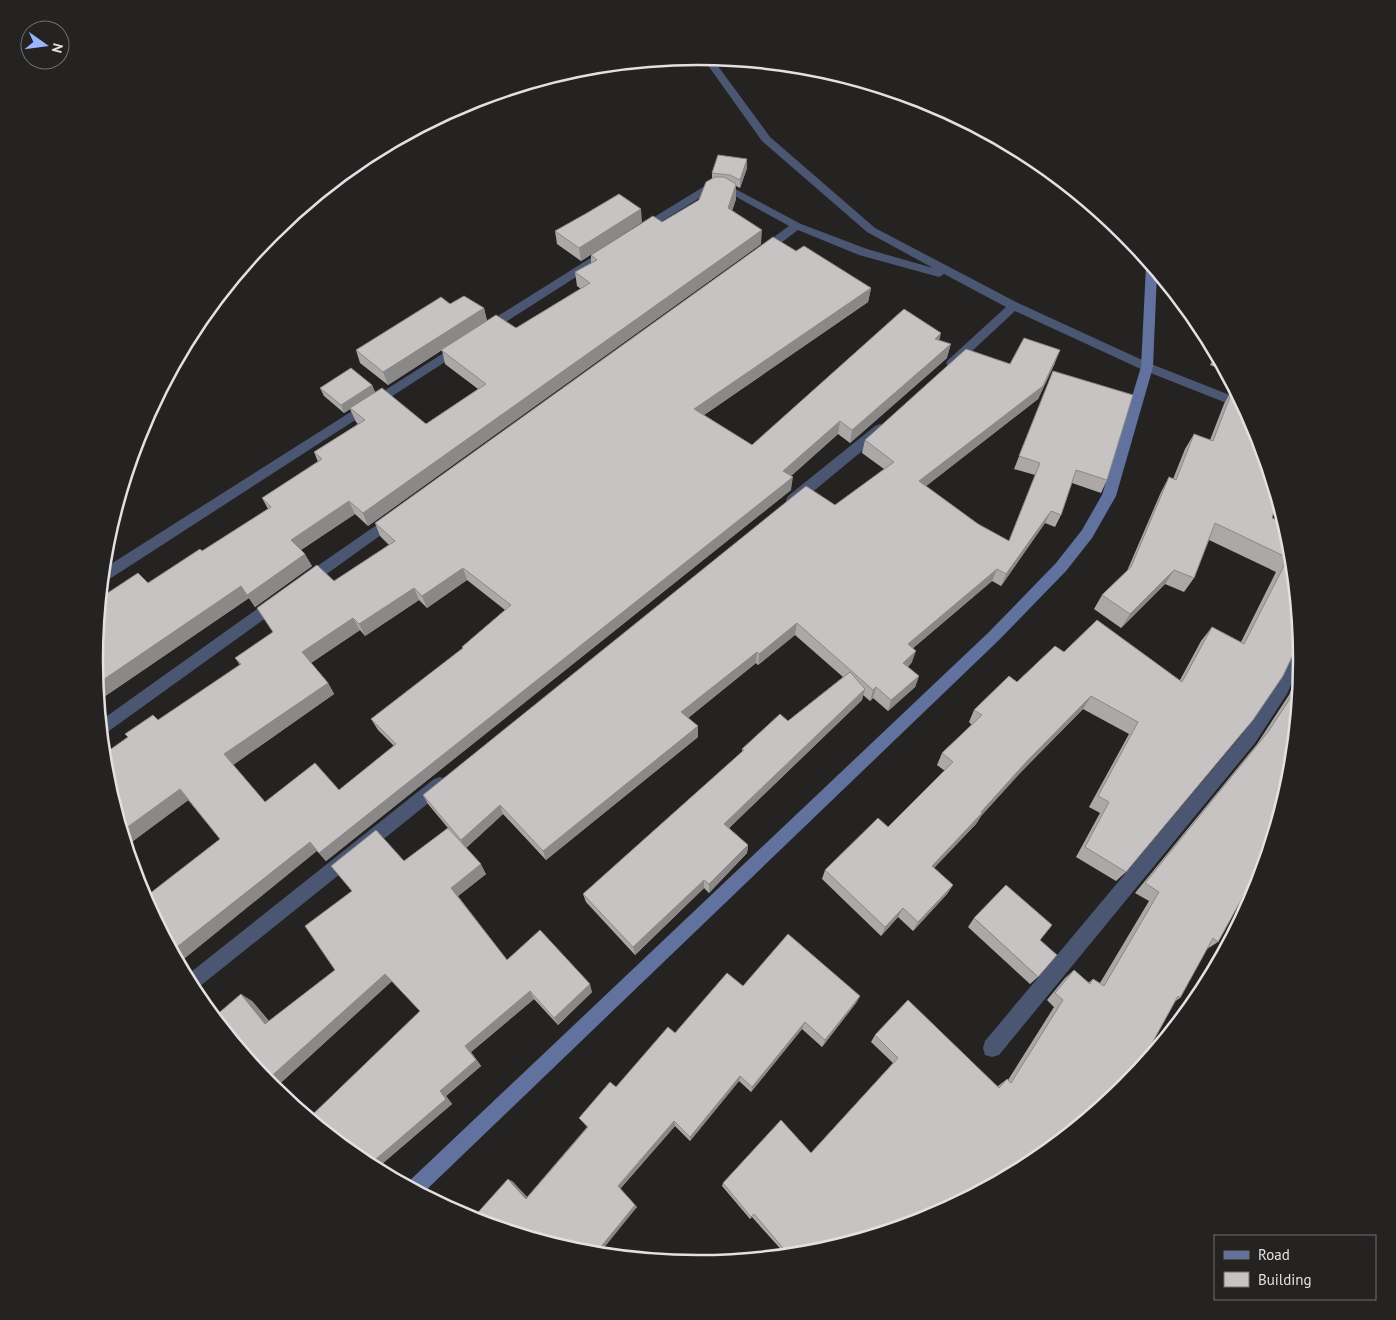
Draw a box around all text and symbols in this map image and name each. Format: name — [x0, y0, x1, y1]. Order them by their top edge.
north arrow — [20, 20, 70, 70]
text: N — [48, 42, 67, 55]
legend — [1214, 1235, 1376, 1300]
text: Road — [1258, 1245, 1290, 1264]
text: Building — [1258, 1270, 1312, 1289]

